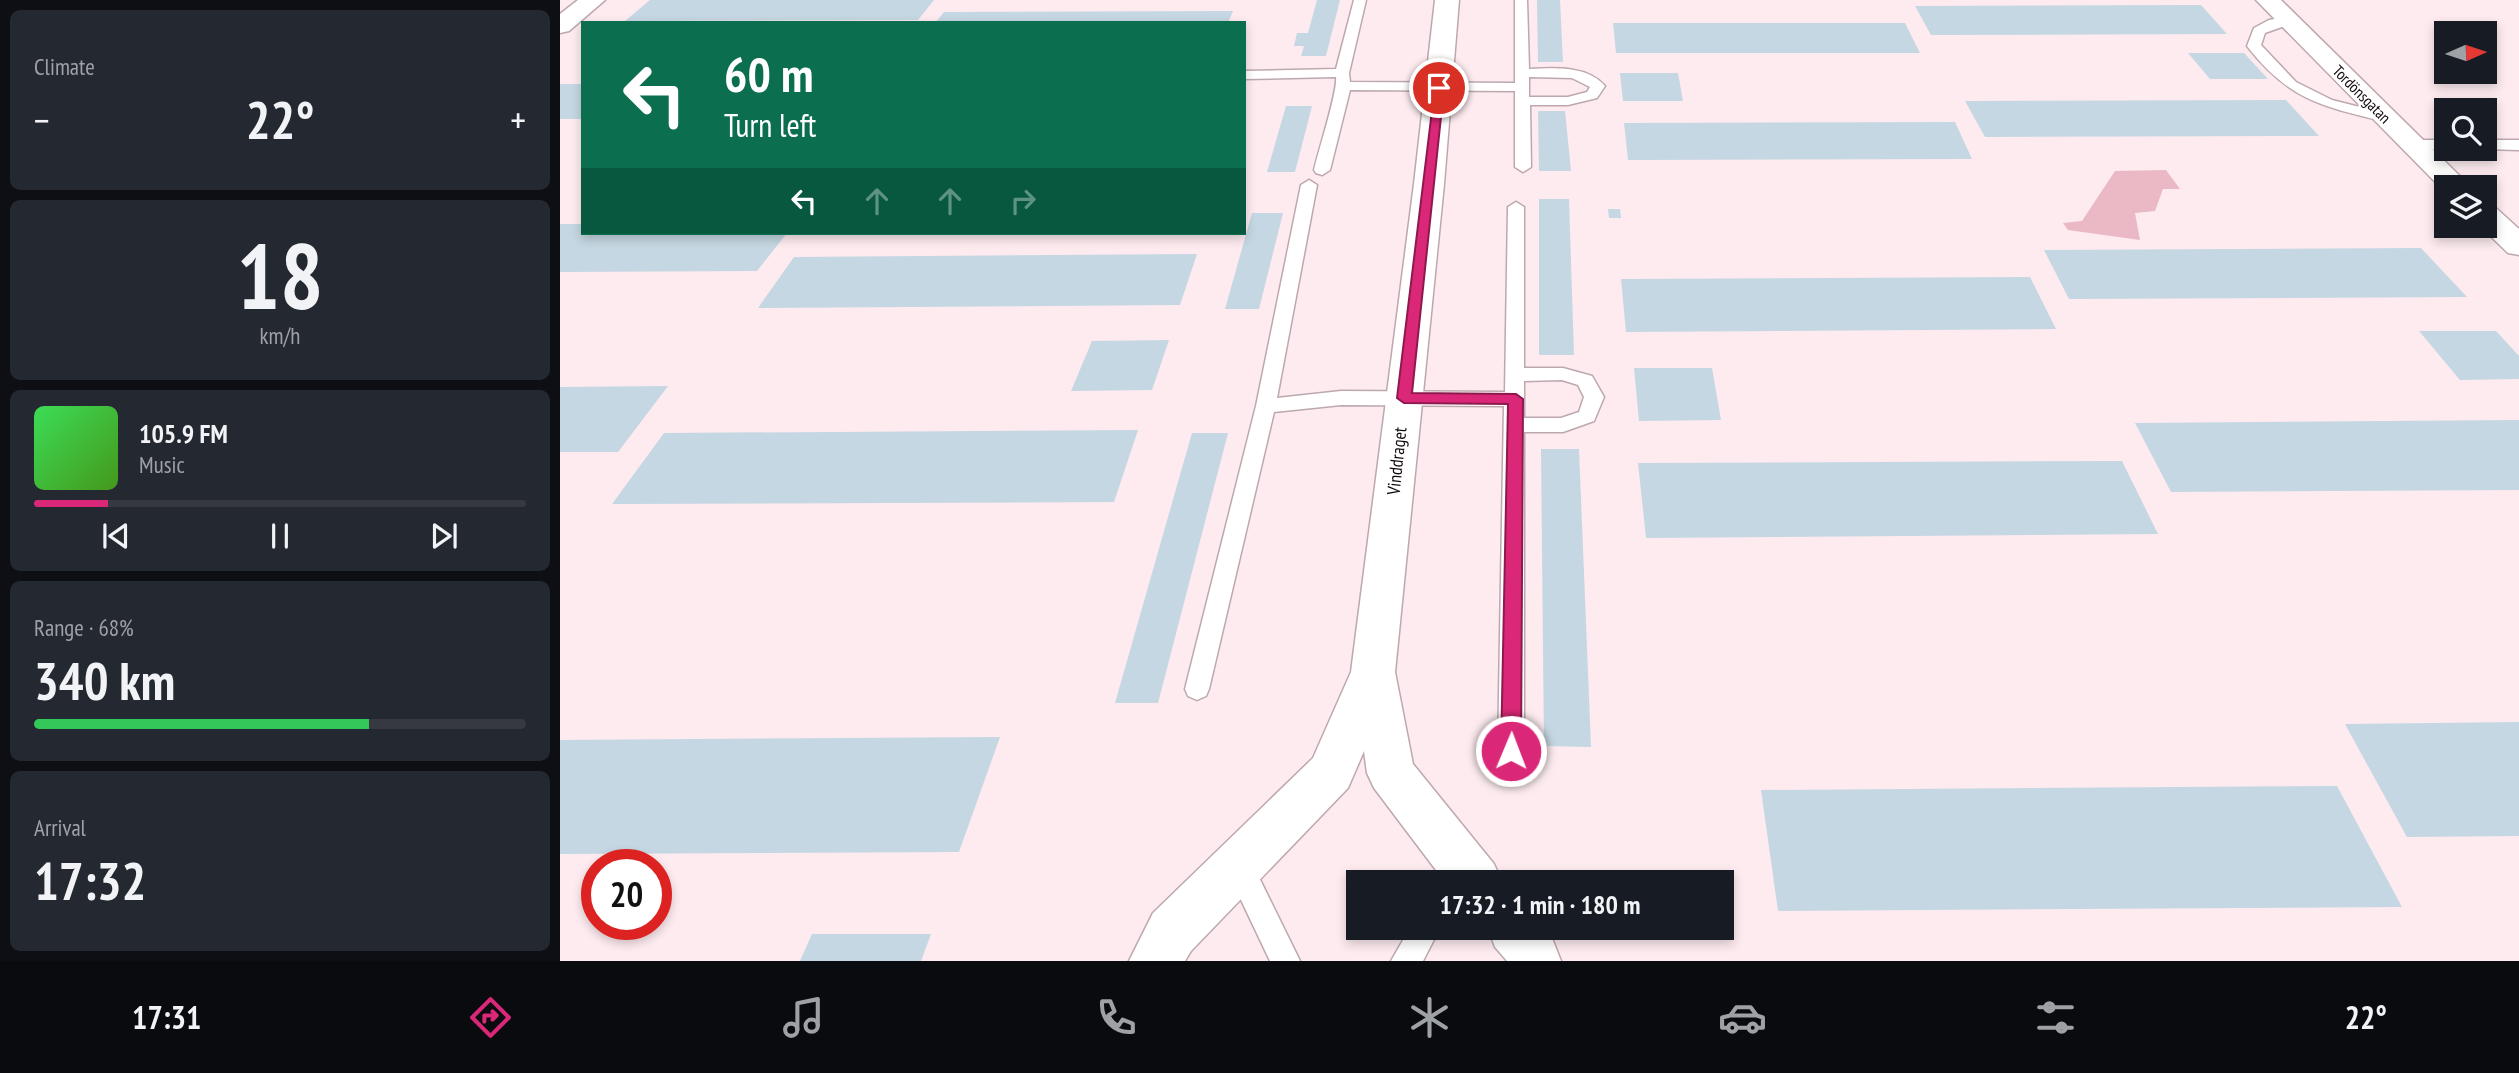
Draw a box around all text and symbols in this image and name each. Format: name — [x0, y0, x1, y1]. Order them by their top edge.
north arrow — [2434, 21, 2497, 84]
map controls — [2434, 21, 2497, 238]
text: 60 m — [724, 42, 813, 106]
icon: left — [609, 49, 700, 140]
text: Climate — [34, 52, 95, 81]
pin — [1409, 58, 1469, 118]
street label: Tordönsgatan — [2329, 61, 2395, 127]
icon: arrive — [1420, 69, 1458, 107]
text: 22° — [246, 86, 314, 153]
text: − — [34, 95, 50, 144]
text: + — [510, 95, 526, 144]
button: search — [2434, 98, 2497, 161]
text: Turn left — [724, 104, 816, 146]
button: layers — [2434, 175, 2497, 238]
icon: left — [785, 182, 823, 220]
icon: ahead — [858, 182, 896, 220]
icon: ahead — [931, 182, 969, 220]
icon: right — [1004, 182, 1042, 220]
text: 18 — [237, 216, 324, 334]
text: km/h — [260, 321, 300, 350]
text: 105.9 FM — [139, 417, 228, 450]
street label: Vinddraget — [1381, 426, 1411, 497]
text: Music — [139, 450, 185, 479]
icon: previous — [97, 517, 135, 555]
icon: pause — [261, 517, 299, 555]
icon: next — [425, 517, 463, 555]
text: Range · 68% — [34, 613, 134, 642]
text: 340 km — [34, 647, 175, 714]
position arrow — [1474, 714, 1548, 788]
text: Arrival — [34, 813, 86, 842]
text: 17:32 — [34, 847, 146, 914]
speed limit sign: 20 — [581, 849, 672, 940]
text: 17:32 · 1 min · 180 m — [1440, 888, 1640, 921]
icon: directions — [466, 993, 515, 1042]
icon: music — [779, 993, 828, 1042]
icon: phone — [1092, 993, 1141, 1042]
icon: climate — [1405, 993, 1454, 1042]
icon: car — [1718, 993, 1767, 1042]
icon: filters — [2031, 993, 2080, 1042]
text: 17:31 — [132, 996, 201, 1038]
text: 22° — [2345, 996, 2387, 1038]

